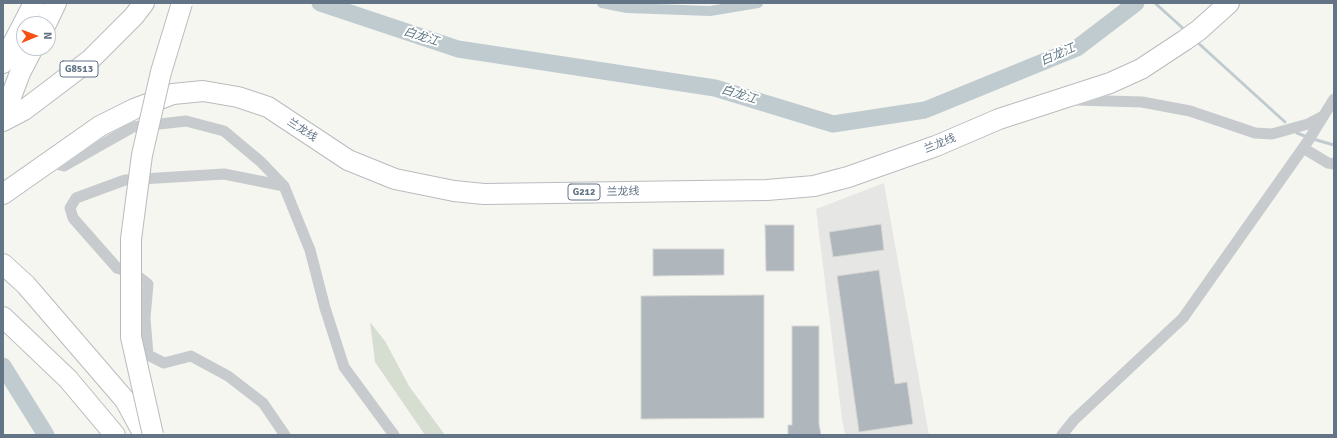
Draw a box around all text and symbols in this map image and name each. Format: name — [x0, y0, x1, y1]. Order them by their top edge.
north arrow — [16, 16, 56, 56]
water label: 白龙江 — [402, 25, 440, 49]
text: N — [41, 32, 54, 40]
water label: 白龙江 — [1039, 41, 1077, 69]
road number: G8513 — [60, 61, 98, 77]
water label: 白龙江 — [720, 83, 758, 107]
street label: 兰龙线 — [285, 115, 319, 145]
street label: 兰龙线 — [922, 132, 958, 156]
road number: G212 — [568, 184, 600, 200]
street label: 兰龙线 — [606, 185, 640, 199]

